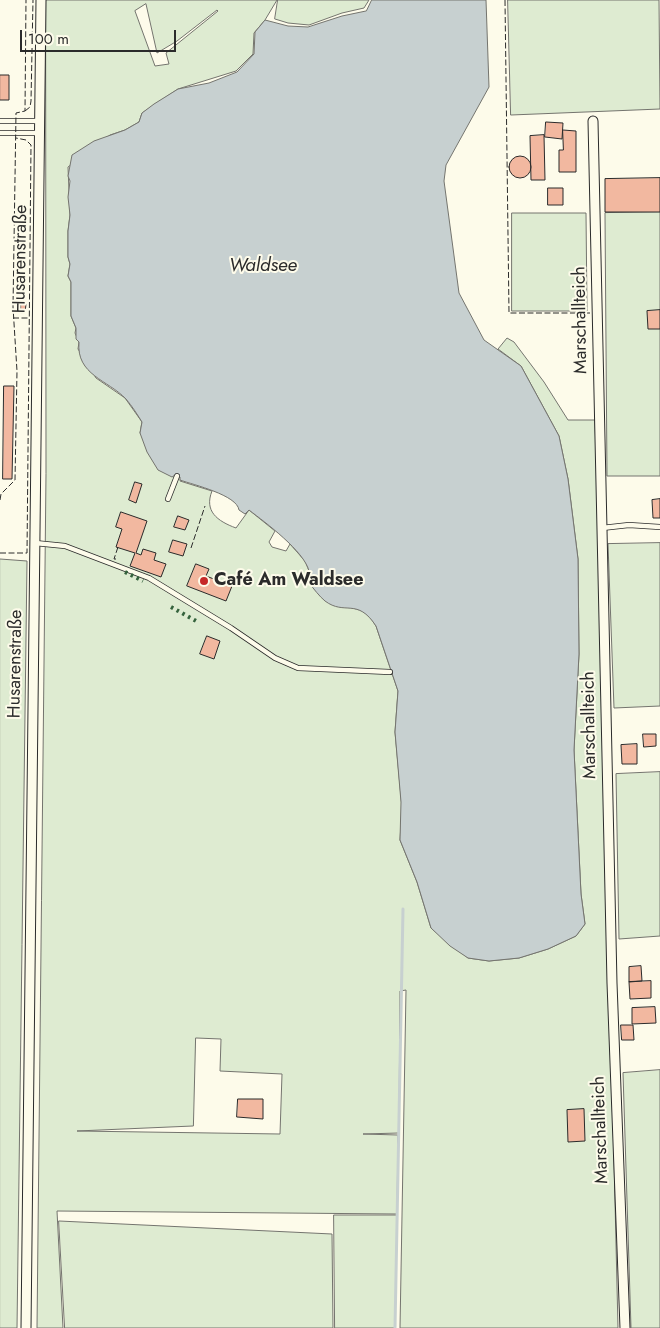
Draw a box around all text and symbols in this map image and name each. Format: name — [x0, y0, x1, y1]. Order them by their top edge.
scale bar — [22, 20, 179, 52]
text: 100 m — [28, 28, 69, 50]
street label: Husarenstraße — [9, 204, 33, 314]
water label: Waldsee — [229, 255, 297, 277]
street label: Marschallteich — [569, 266, 593, 374]
place label: Café Am Waldsee — [214, 570, 363, 592]
marker: Café Am Waldsee — [198, 575, 210, 587]
street label: Husarenstraße — [4, 609, 28, 719]
street label: Marschallteich — [578, 671, 602, 779]
street label: Marschallteich — [588, 1076, 614, 1184]

